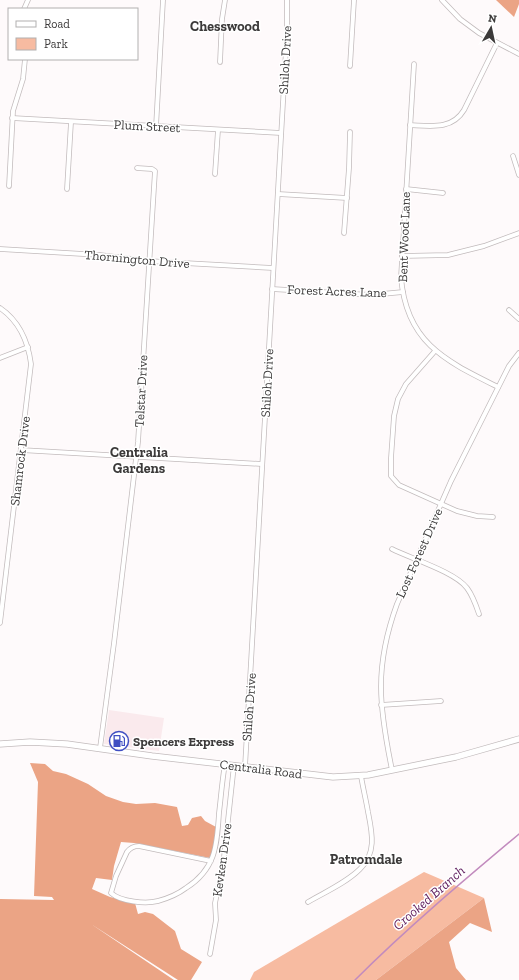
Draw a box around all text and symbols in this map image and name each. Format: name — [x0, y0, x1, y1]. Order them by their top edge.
legend — [8, 8, 138, 60]
north arrow — [471, 8, 511, 48]
text: N — [487, 12, 498, 26]
text: Road — [44, 17, 70, 31]
district label: Chesswood — [190, 18, 260, 35]
street label: Shiloh Drive — [276, 25, 294, 95]
text: Park — [44, 37, 69, 51]
street label: Plum Street — [113, 117, 181, 135]
street label: Bent Wood Lane — [395, 191, 413, 283]
street label: Thornington Drive — [84, 247, 190, 271]
street label: Forest Acres Lane — [287, 282, 387, 300]
street label: Shiloh Drive — [258, 348, 276, 418]
street label: Telstar Drive — [132, 354, 150, 428]
street label: Shamrock Drive — [7, 415, 33, 507]
district label: Centralia Gardens — [110, 444, 168, 477]
street label: Lost Forest Drive — [393, 506, 445, 600]
street label: Shiloh Drive — [239, 672, 259, 742]
fuel station icon: Spencers Express — [108, 730, 130, 752]
place label: Spencers Express — [133, 734, 234, 749]
street label: Centralia Road — [219, 757, 303, 781]
street label: Kevken Drive — [209, 822, 235, 898]
district label: Patromdale — [330, 851, 402, 868]
water label: Crooked Branch — [389, 862, 469, 934]

